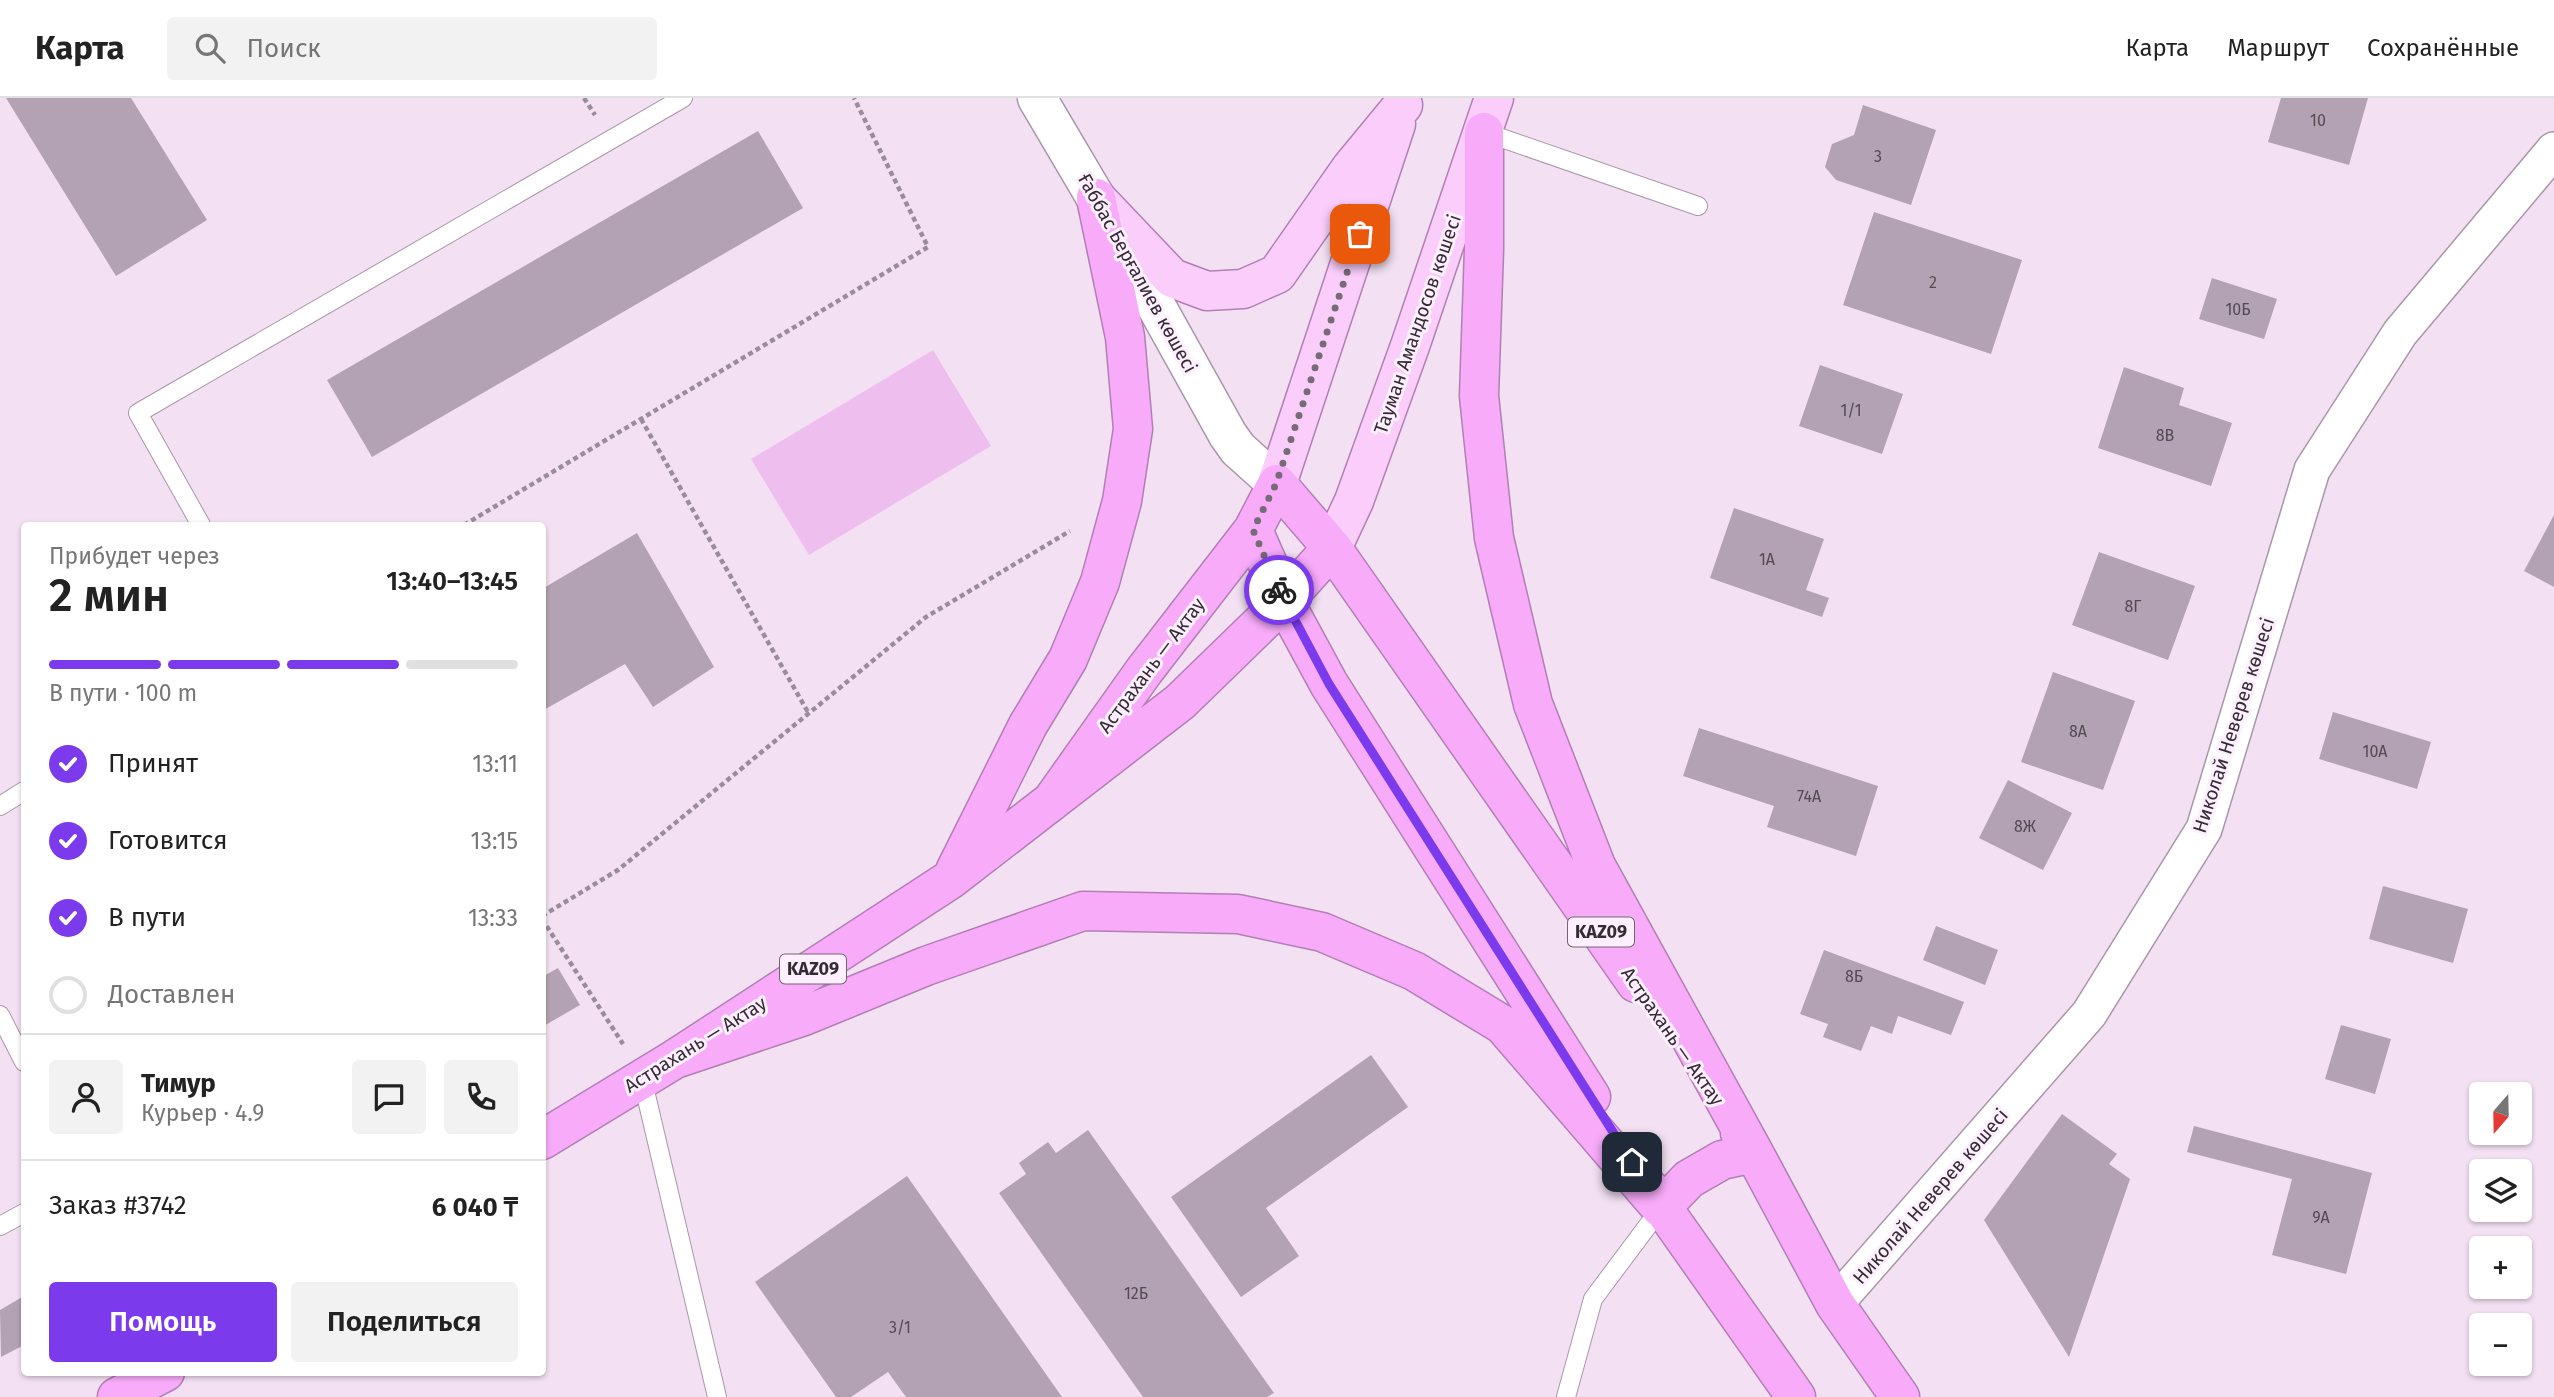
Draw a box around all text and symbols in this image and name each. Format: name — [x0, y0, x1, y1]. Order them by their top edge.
search box — [167, 17, 657, 80]
text: Карта — [35, 28, 125, 68]
icon: search — [191, 29, 229, 67]
text: Поиск — [247, 33, 321, 64]
text: Карта — [2126, 34, 2189, 62]
text: Маршрут — [2227, 34, 2329, 62]
text: Сохранённые — [2367, 34, 2519, 62]
house number: 10 — [2310, 111, 2326, 130]
house number: 3 — [1874, 147, 1882, 166]
street label: Ғаббас Берғалиев көшесі — [1073, 170, 1202, 377]
pin — [1330, 204, 1390, 264]
street label: Тауман Амандосов көшесі — [1369, 211, 1466, 437]
icon: bag — [1341, 215, 1379, 253]
house number: 2 — [1929, 273, 1937, 292]
house number: 10Б — [2225, 300, 2251, 319]
house number: 1/1 — [1840, 401, 1862, 420]
house number: 8В — [2156, 426, 2175, 445]
text: Прибудет через — [49, 542, 220, 570]
house number: 1А — [1759, 550, 1776, 569]
courier — [1244, 555, 1314, 625]
text: 13:40–13:45 — [386, 566, 518, 597]
text: 2 мин — [49, 568, 169, 623]
icon: bike — [1260, 571, 1298, 609]
street label: Астрахань — Актау — [1093, 593, 1210, 737]
house number: 8Г — [2125, 597, 2141, 616]
street label: Николай Неверев көшесі — [2188, 615, 2279, 836]
text: В пути · 100 m — [49, 679, 197, 707]
house number: 8А — [2069, 722, 2088, 741]
house number: 10А — [2362, 742, 2388, 761]
icon: check — [49, 745, 87, 783]
text: Принят — [108, 748, 198, 779]
text: 13:11 — [472, 750, 518, 778]
house number: 74А — [1797, 787, 1822, 806]
house number: 8Ж — [2014, 817, 2037, 836]
icon: check — [49, 822, 87, 860]
text: Готовится — [108, 825, 228, 856]
text: 13:15 — [470, 827, 518, 855]
icon: check — [49, 899, 87, 937]
text: В пути — [108, 902, 186, 933]
text: 13:33 — [468, 904, 518, 932]
road number: KAZ09 — [1568, 918, 1634, 946]
road number: KAZ09 — [780, 954, 846, 984]
street label: Астрахань — Актау — [1616, 963, 1729, 1110]
house number: 8Б — [1845, 967, 1863, 986]
text: Доставлен — [108, 979, 235, 1010]
street label: Астрахань — Актау — [620, 991, 771, 1097]
button: person — [49, 1060, 123, 1134]
button: chat — [352, 1060, 426, 1134]
button: phone — [444, 1060, 518, 1134]
text: Тимур — [141, 1068, 216, 1099]
north arrow — [2469, 1082, 2532, 1144]
map controls — [2469, 1082, 2532, 1376]
text: Курьер · 4.9 — [141, 1099, 264, 1127]
street label: Николай Неверев көшесі — [1848, 1104, 2013, 1289]
pin — [1602, 1132, 1662, 1192]
icon: home — [1613, 1143, 1651, 1181]
button: layers — [2469, 1159, 2532, 1222]
text: Заказ #3742 — [49, 1190, 187, 1221]
text: 6 040 ₸ — [432, 1192, 518, 1223]
house number: 9А — [2312, 1208, 2331, 1227]
button: + — [2469, 1236, 2532, 1299]
button: Помощь — [49, 1282, 277, 1362]
button: Поделиться — [291, 1282, 518, 1362]
house number: 12Б — [1124, 1284, 1148, 1303]
button: − — [2469, 1313, 2532, 1376]
house number: 3/1 — [889, 1318, 911, 1337]

